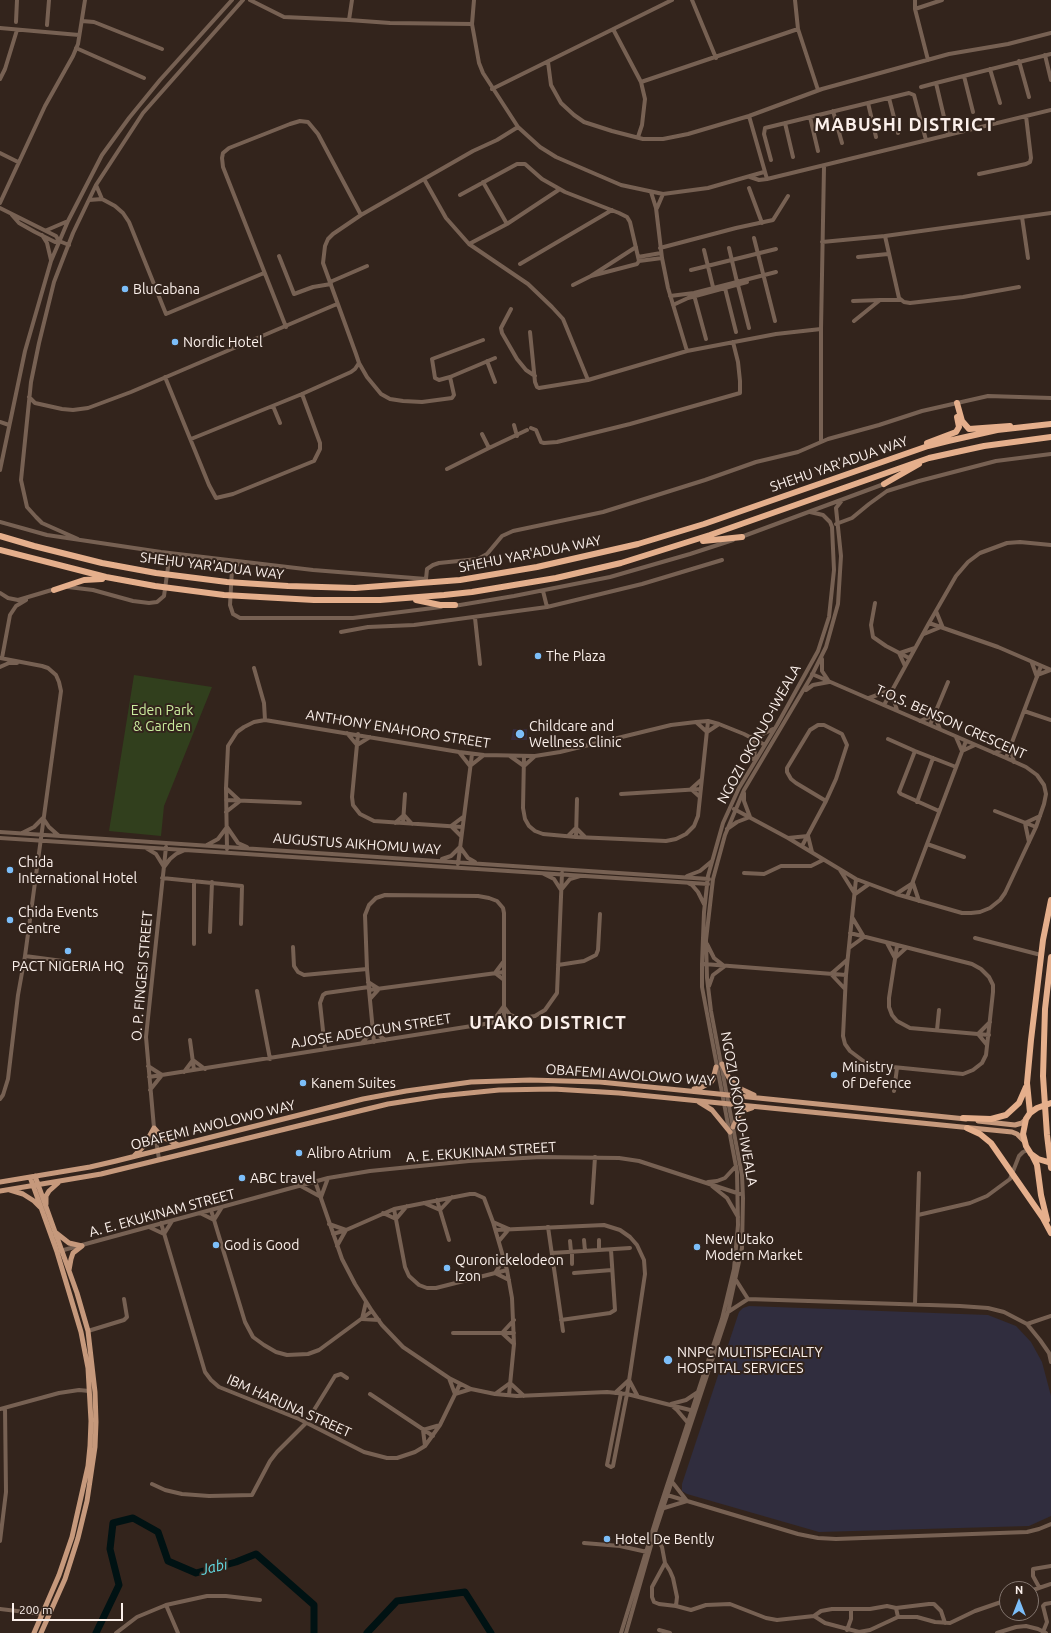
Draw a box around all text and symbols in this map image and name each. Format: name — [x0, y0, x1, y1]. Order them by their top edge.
district label: MABUSHI DISTRICT — [814, 114, 996, 136]
place label: BluCabana — [133, 281, 200, 297]
marker: BluCabana — [120, 284, 130, 294]
place label: Nordic Hotel — [183, 334, 263, 350]
marker: Nordic Hotel — [170, 337, 180, 347]
street label: SHEHU YAR'ADUA WAY — [768, 433, 910, 495]
street label: SHEHU YAR'ADUA WAY — [457, 532, 603, 576]
street label: SHEHU YAR'ADUA WAY — [139, 549, 285, 583]
place label: The Plaza — [546, 648, 606, 664]
marker: The Plaza — [533, 651, 543, 661]
street label: NGOZI OKONJO-IWEALA — [714, 661, 804, 807]
street label: T.O.S. BENSON CRESCENT — [873, 681, 1029, 763]
park label: Eden Park & Garden — [131, 702, 193, 734]
street label: ANTHONY ENAHORO STREET — [305, 706, 491, 752]
place label: Childcare and Wellness Clinic — [529, 718, 621, 750]
marker: Childcare and Wellness Clinic — [514, 728, 526, 740]
street label: AUGUSTUS AIKHOMU WAY — [272, 830, 442, 858]
place label: Chida International Hotel — [18, 854, 137, 886]
marker: Chida International Hotel — [5, 865, 15, 875]
place label: Chida Events Centre — [18, 904, 98, 936]
street label: O. P. FINGESI STREET — [128, 910, 156, 1042]
marker: Chida Events Centre — [5, 915, 15, 925]
marker: PACT NIGERIA HQ — [63, 946, 73, 956]
place label: PACT NIGERIA HQ — [12, 958, 124, 974]
street label: AJOSE ADEOGUN STREET — [289, 1010, 453, 1052]
district label: UTAKO DISTRICT — [469, 1012, 627, 1034]
street label: NGOZI OKONJO-IWEALA — [717, 1030, 761, 1188]
place label: Ministry of Defence — [842, 1059, 912, 1092]
street label: OBAFEMI AWOLOWO WAY — [545, 1061, 715, 1089]
marker: Ministry of Defence — [829, 1070, 839, 1080]
place label: Kanem Suites — [311, 1075, 396, 1091]
marker: Kanem Suites — [298, 1078, 308, 1088]
street label: OBAFEMI AWOLOWO WAY — [129, 1096, 297, 1154]
street label: A. E. EKUKINAM STREET — [405, 1138, 557, 1166]
place label: Alibro Atrium — [307, 1145, 391, 1161]
marker: Alibro Atrium — [294, 1148, 304, 1158]
place label: ABC travel — [250, 1170, 316, 1186]
marker: ABC travel — [237, 1173, 247, 1183]
street label: A. E. EKUKINAM STREET — [87, 1185, 237, 1241]
place label: New Utako Modern Market — [705, 1231, 803, 1264]
place label: God is Good — [224, 1237, 299, 1253]
marker: God is Good — [211, 1240, 221, 1250]
marker: New Utako Modern Market — [692, 1242, 702, 1252]
place label: Quronickelodeon Izon — [455, 1252, 564, 1284]
marker: Quronickelodeon Izon — [442, 1263, 452, 1273]
place label: NNPC MULTISPECIALTY HOSPITAL SERVICES — [677, 1344, 823, 1376]
marker: NNPC MULTISPECIALTY HOSPITAL SERVICES — [662, 1354, 674, 1366]
street label: IBM HARUNA STREET — [224, 1371, 354, 1441]
place label: Hotel De Bently — [615, 1531, 714, 1547]
marker: Hotel De Bently — [602, 1534, 612, 1544]
water label: Jabi — [199, 1555, 229, 1579]
north arrow — [999, 1581, 1039, 1621]
text: N — [1015, 1584, 1023, 1596]
scale bar — [14, 1595, 125, 1621]
text: 200 m — [19, 1603, 52, 1616]

